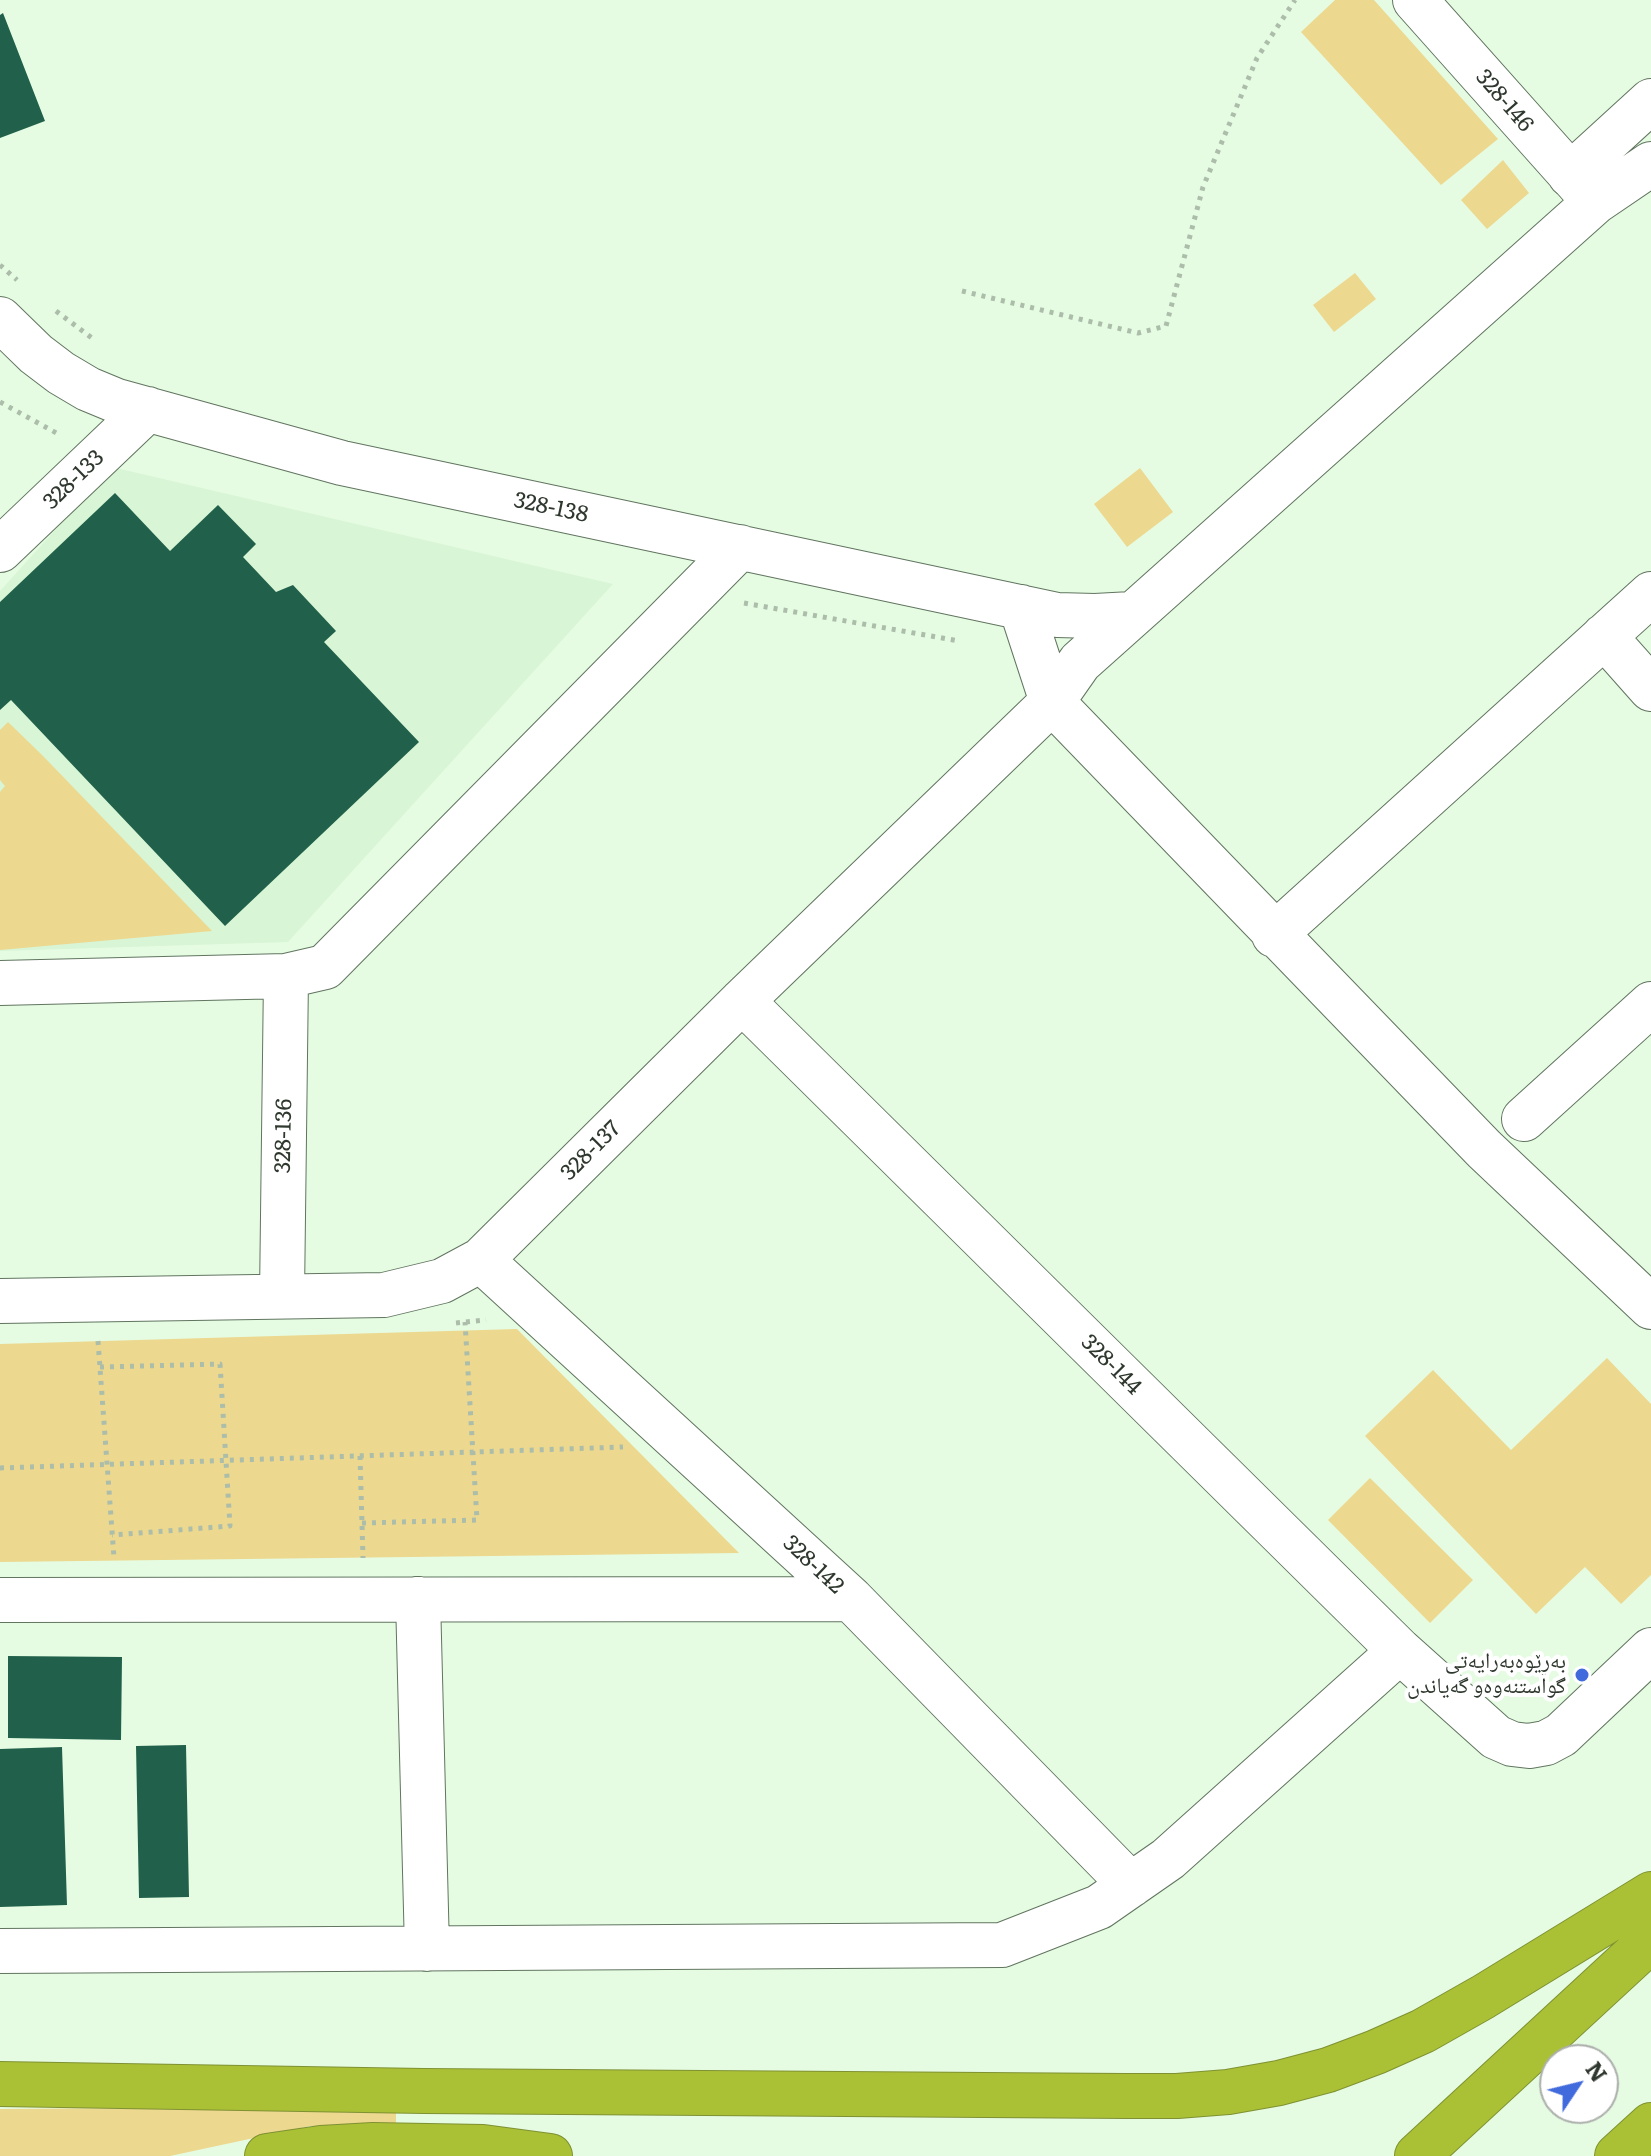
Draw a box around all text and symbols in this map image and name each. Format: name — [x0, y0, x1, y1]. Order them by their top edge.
street label: 328-146 — [1470, 64, 1538, 138]
street label: 328-133 — [38, 445, 110, 515]
street label: 328-138 — [511, 487, 591, 529]
street label: 328-136 — [270, 1098, 298, 1174]
street label: 328-137 — [556, 1116, 626, 1186]
street label: 328-144 — [1075, 1329, 1147, 1401]
street label: 328-142 — [777, 1530, 849, 1600]
place label: بەڕێوەبەرایەتی گواستنەوەو گەیاندن — [1407, 1649, 1566, 1700]
marker: بەڕێوەبەرایەتی گواستنەوەو گەیاندن — [1573, 1666, 1591, 1684]
north arrow — [1539, 2044, 1619, 2124]
text: N — [1579, 2054, 1616, 2088]

